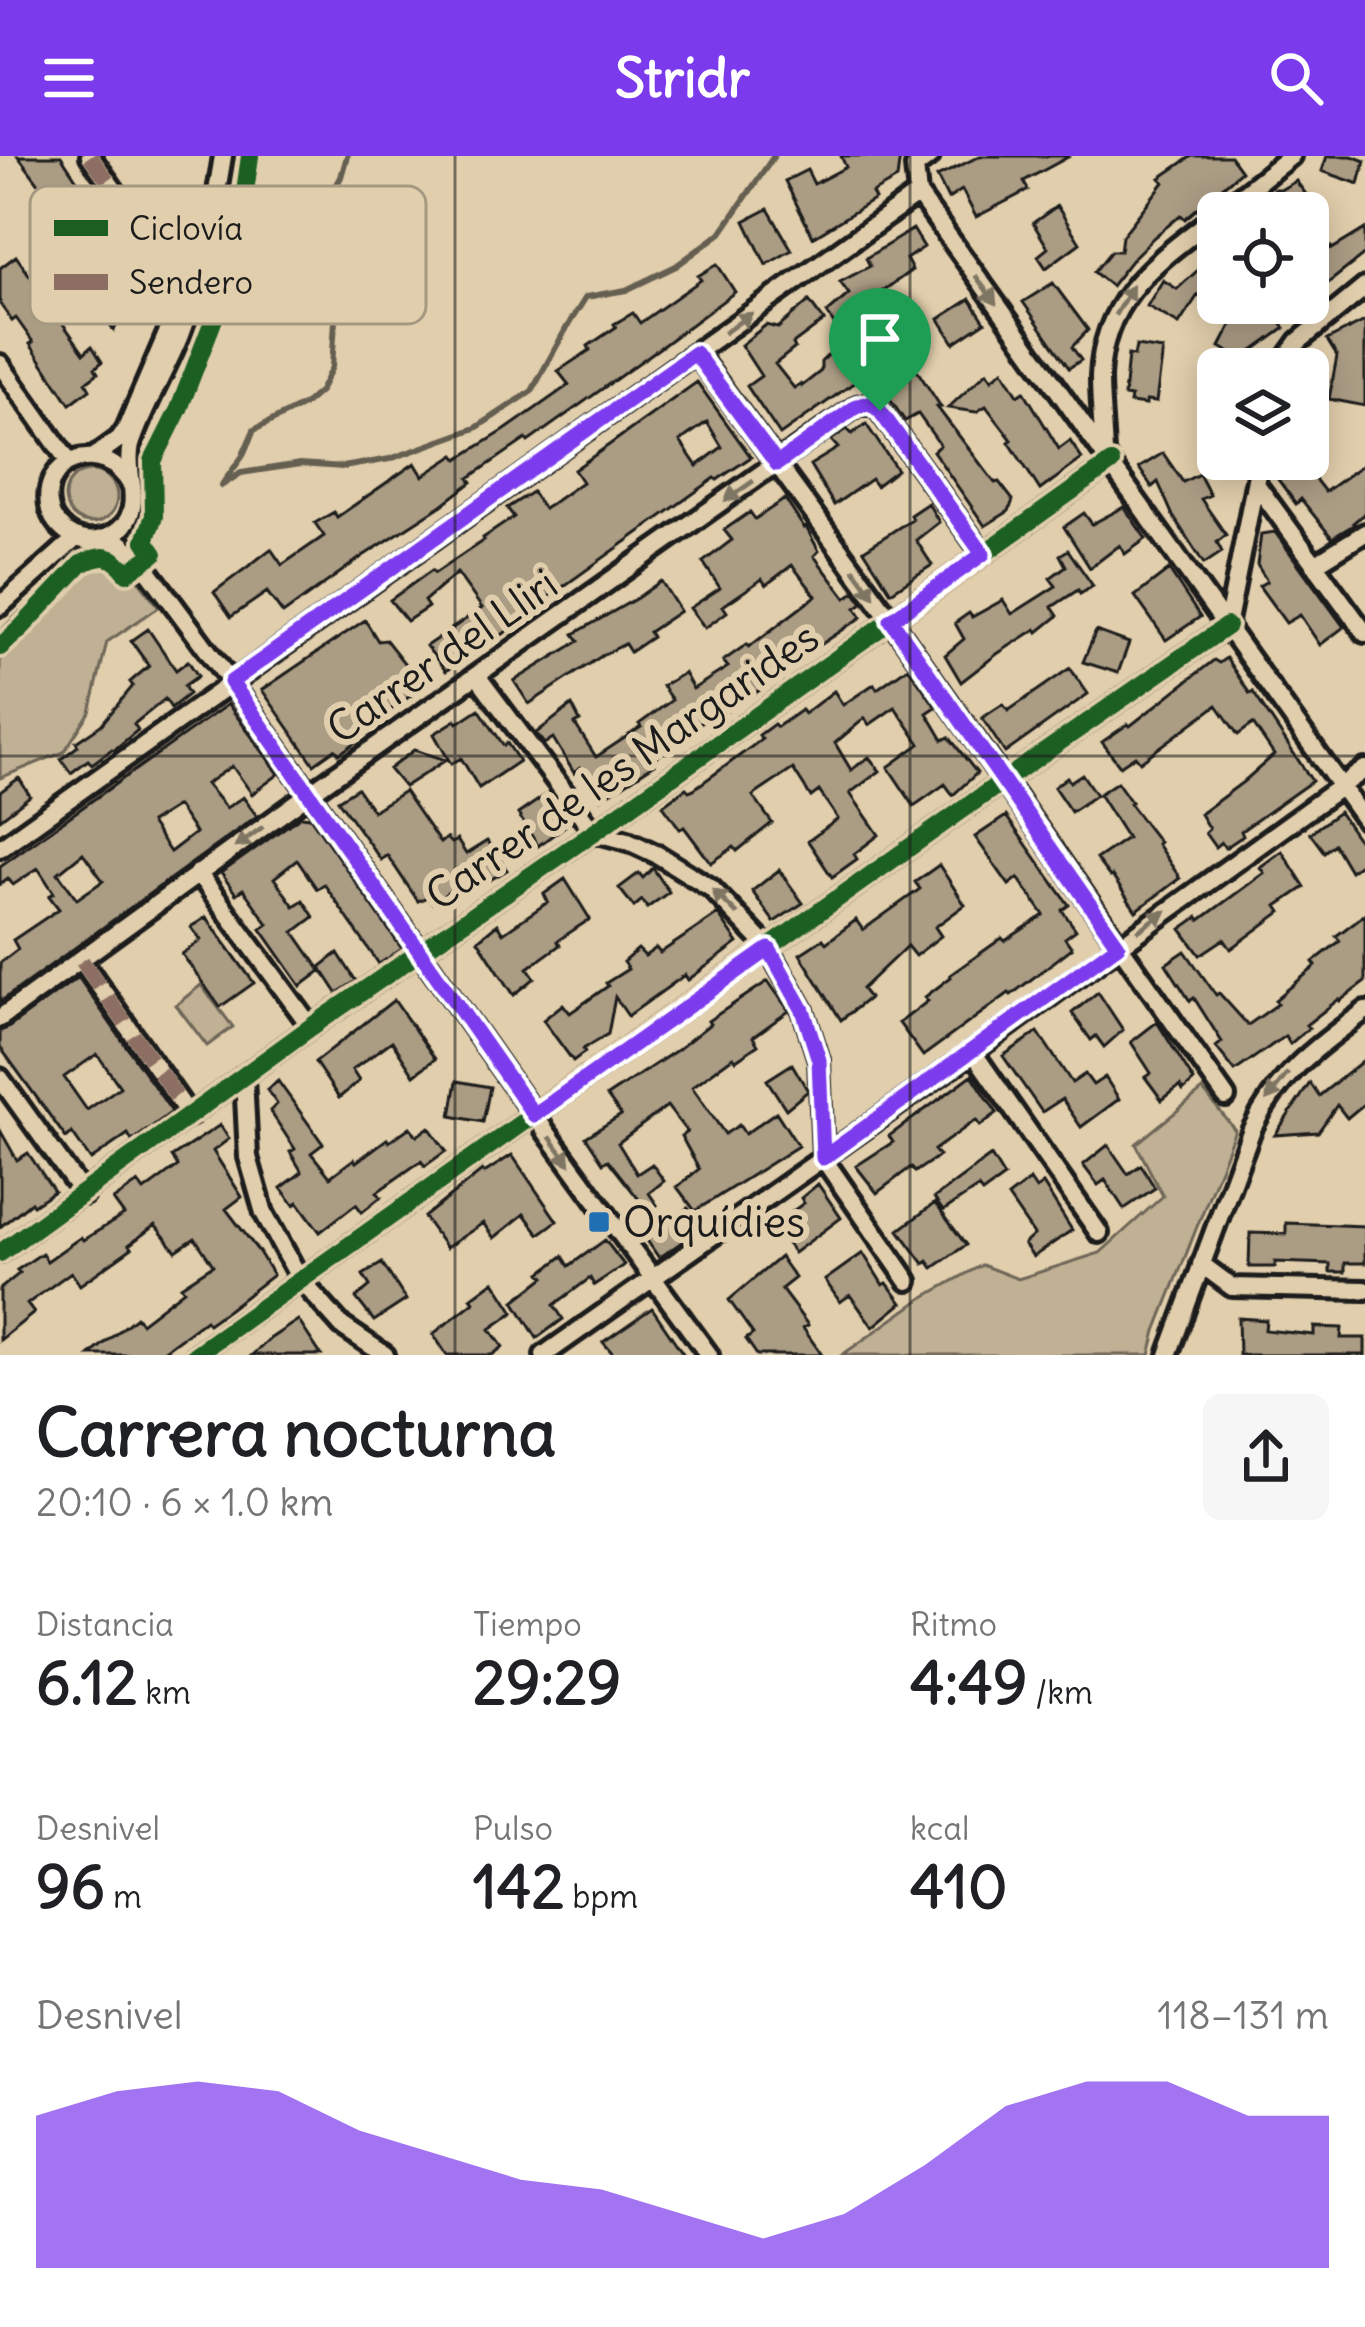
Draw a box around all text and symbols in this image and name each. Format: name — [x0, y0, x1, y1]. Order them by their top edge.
text: Stridr — [615, 44, 750, 112]
icon: menu — [36, 45, 102, 111]
icon: search — [1263, 45, 1329, 111]
legend — [30, 186, 426, 324]
map controls — [1197, 192, 1329, 480]
button: locate — [1197, 192, 1329, 324]
text: Ciclovía — [129, 207, 243, 249]
text: Sendero — [129, 261, 253, 303]
one-way arrow — [974, 273, 997, 306]
one-way arrow — [1113, 283, 1134, 317]
pin — [829, 288, 931, 411]
icon: arrive — [847, 306, 913, 372]
one-way arrow — [722, 312, 754, 335]
button: layers — [1197, 348, 1329, 480]
one-way arrow — [723, 479, 755, 502]
street label: Carrer del Lliri — [317, 558, 567, 754]
one-way arrow — [852, 567, 876, 599]
street label: Carrer de les Margarides — [416, 611, 828, 921]
one-way arrow — [233, 824, 265, 848]
one-way arrow — [711, 888, 739, 916]
one-way arrow — [1136, 910, 1168, 933]
one-way arrow — [1265, 1072, 1290, 1103]
one-way arrow — [548, 1135, 571, 1167]
place label: Orquídies — [623, 1196, 805, 1248]
marker: Orquídies — [586, 1209, 612, 1235]
text: Carrera nocturna — [36, 1391, 556, 1474]
button: share — [1203, 1394, 1329, 1520]
text: 20:10 · 6 × 1.0 km — [36, 1478, 334, 1527]
text: Distancia — [36, 1603, 174, 1645]
text: Tiempo — [473, 1603, 582, 1645]
text: Ritmo — [910, 1603, 997, 1645]
text: 6.12 — [36, 1645, 137, 1720]
text: 29:29 — [473, 1645, 621, 1720]
text: 4:49 — [910, 1645, 1027, 1720]
text: km — [137, 1671, 191, 1713]
text: /km — [1027, 1671, 1093, 1713]
text: Desnivel — [36, 1807, 160, 1849]
text: Pulso — [473, 1807, 553, 1849]
text: kcal — [910, 1807, 969, 1849]
text: 96 — [36, 1849, 105, 1924]
text: 142 — [473, 1849, 564, 1924]
text: 410 — [910, 1849, 1007, 1924]
text: m — [105, 1875, 142, 1917]
text: bpm — [564, 1875, 638, 1917]
text: Desnivel — [36, 1991, 182, 2040]
text: 118–131 m — [1157, 1991, 1329, 2040]

